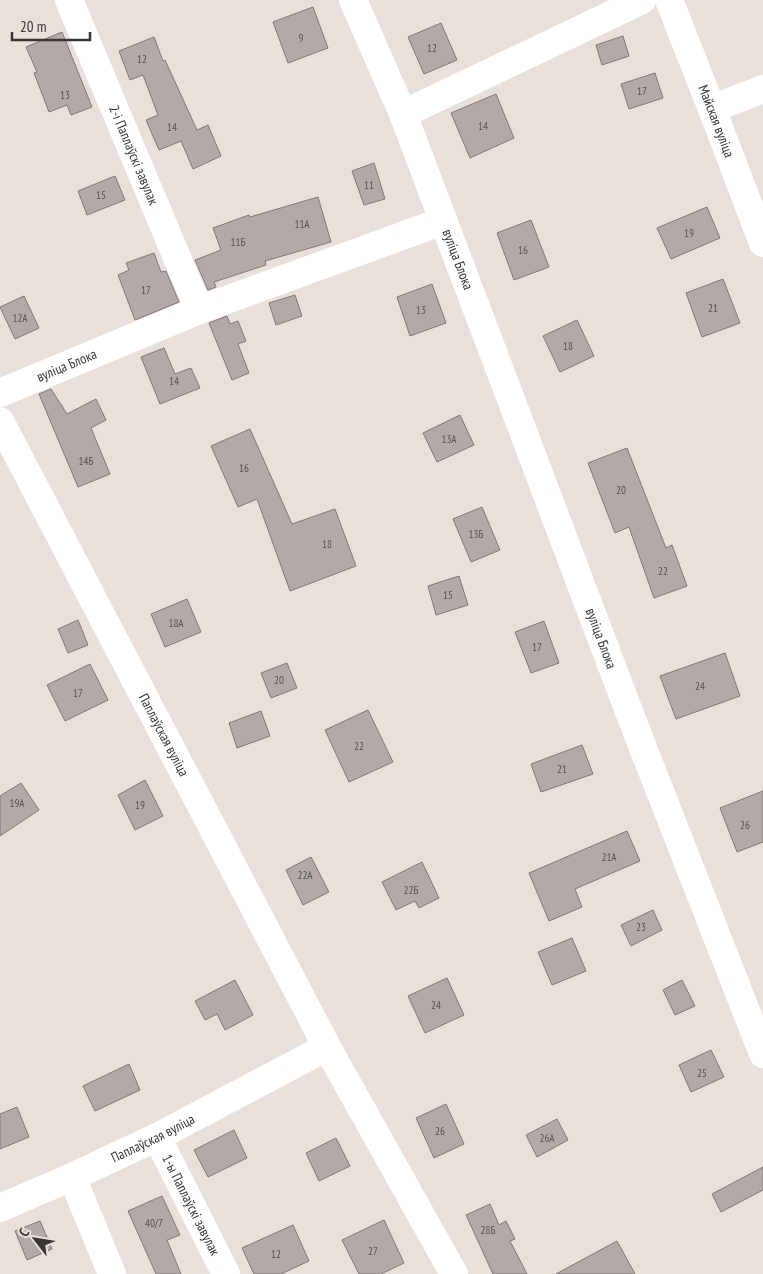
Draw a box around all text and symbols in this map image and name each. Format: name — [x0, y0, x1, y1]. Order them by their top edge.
scale bar — [12, 10, 90, 42]
text: 20 m — [20, 17, 46, 36]
house number: 9 — [299, 31, 304, 45]
house number: 12 — [427, 41, 437, 55]
house number: 12 — [137, 52, 147, 66]
street label: Майская вуліца — [694, 82, 739, 160]
house number: 17 — [637, 84, 647, 98]
house number: 13 — [60, 88, 70, 102]
street label: 2-і Паплаўскі завулак — [105, 102, 163, 208]
house number: 14 — [478, 119, 488, 133]
house number: 14 — [167, 120, 177, 134]
house number: 11 — [364, 178, 374, 192]
house number: 15 — [96, 188, 106, 202]
house number: 11А — [294, 217, 310, 231]
house number: 19 — [684, 226, 694, 240]
street label: вуліца Блока — [438, 227, 478, 292]
house number: 11Б — [231, 235, 246, 249]
house number: 16 — [518, 243, 528, 257]
house number: 17 — [141, 283, 151, 297]
house number: 21 — [708, 301, 718, 315]
house number: 13 — [416, 303, 426, 317]
house number: 12А — [12, 311, 28, 325]
house number: 18 — [563, 339, 573, 353]
street label: вуліца Блока — [34, 345, 99, 386]
house number: 14 — [169, 374, 179, 388]
house number: 13А — [441, 432, 457, 446]
house number: 14Б — [79, 454, 94, 468]
house number: 16 — [239, 461, 249, 475]
house number: 20 — [616, 483, 626, 497]
house number: 13Б — [469, 527, 484, 541]
house number: 18 — [322, 537, 332, 551]
house number: 22 — [658, 564, 668, 578]
house number: 15 — [443, 588, 453, 602]
street label: вуліца Блока — [582, 605, 621, 671]
house number: 18А — [168, 616, 184, 630]
house number: 17 — [532, 640, 542, 654]
house number: 20 — [274, 673, 284, 687]
house number: 24 — [695, 679, 705, 693]
house number: 17 — [73, 686, 83, 700]
street label: Паплаўская вуліца — [135, 690, 193, 779]
house number: 22 — [354, 739, 364, 753]
house number: 21 — [557, 762, 567, 776]
house number: 19А — [9, 796, 25, 810]
house number: 19 — [135, 798, 145, 812]
house number: 26 — [740, 818, 750, 832]
house number: 21А — [601, 850, 617, 864]
house number: 22А — [297, 868, 313, 882]
house number: 22Б — [404, 883, 419, 897]
house number: 23 — [636, 920, 646, 934]
house number: 24 — [431, 998, 441, 1012]
house number: 25 — [697, 1066, 707, 1080]
street label: Паплаўская вуліца — [108, 1110, 198, 1166]
house number: 26 — [435, 1124, 445, 1138]
house number: 26А — [539, 1131, 555, 1145]
street label: 1-ы Паплаўскі завулак — [158, 1151, 224, 1259]
north arrow — [10, 1214, 60, 1264]
house number: 40/7 — [145, 1216, 163, 1230]
house number: 28Б — [481, 1223, 496, 1237]
text: С — [14, 1224, 34, 1240]
house number: 27 — [368, 1244, 378, 1258]
house number: 12 — [271, 1247, 281, 1261]

